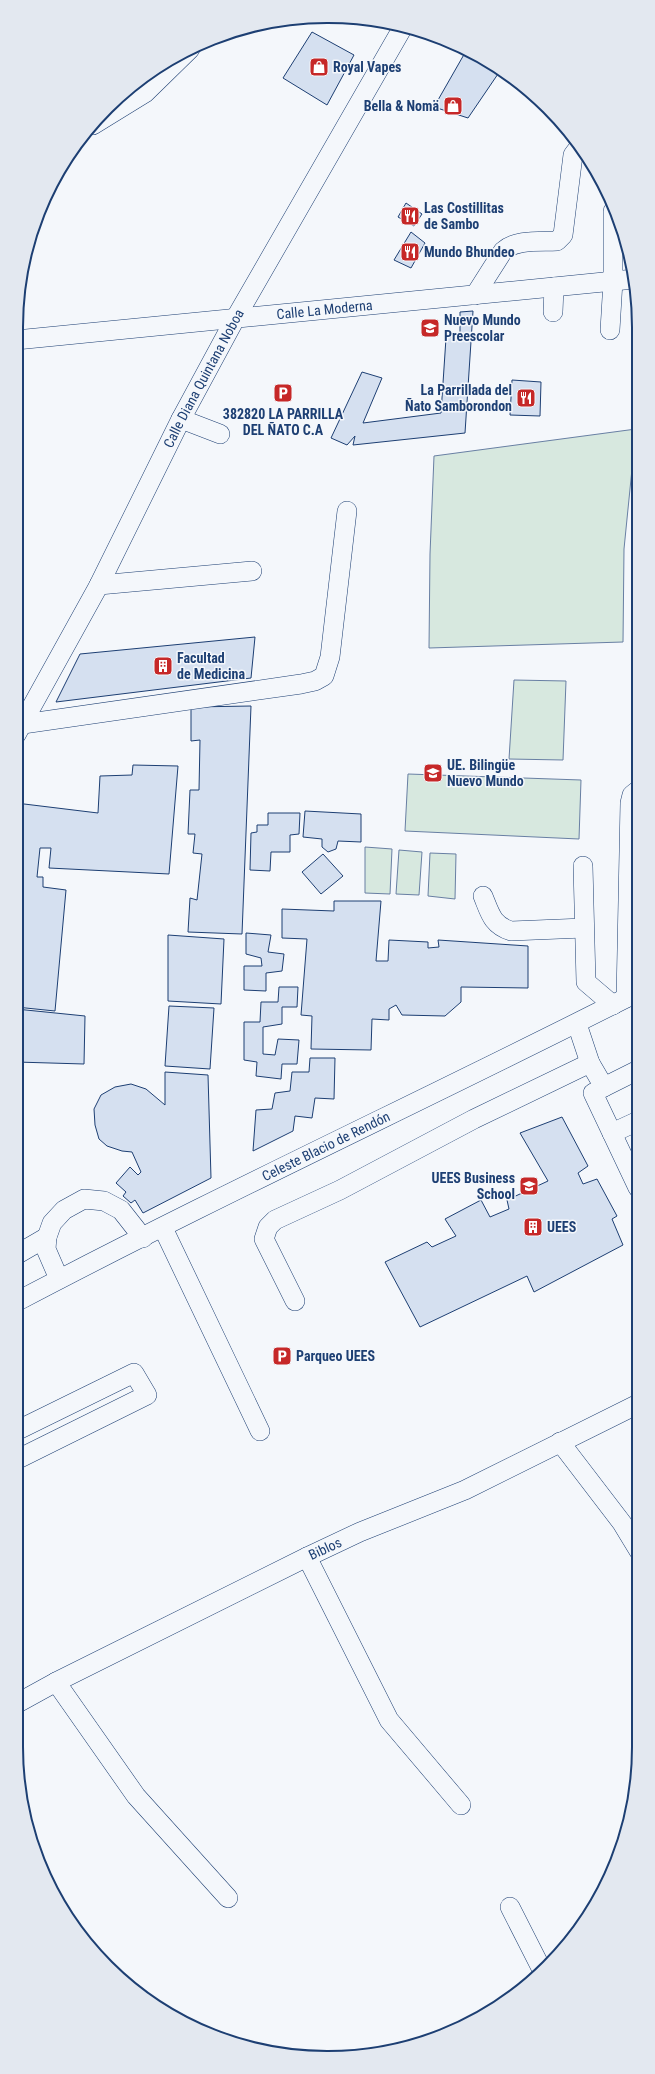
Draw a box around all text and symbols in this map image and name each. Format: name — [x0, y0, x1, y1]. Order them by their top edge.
shop icon: Royal Vapes — [308, 56, 330, 78]
place label: Royal Vapes — [333, 59, 401, 75]
shop icon: Bella & Nomä — [442, 95, 464, 117]
place label: Bella & Nomä — [364, 98, 439, 114]
place label: Las Costillitas de Sambo — [424, 200, 504, 232]
restaurant icon: Las Costillitas de Sambo — [399, 205, 421, 227]
restaurant icon: Mundo Bhundeo — [399, 241, 421, 263]
place label: Mundo Bhundeo — [424, 244, 515, 260]
street label: Calle La Moderna — [276, 297, 373, 322]
street label: Calle Diana Quintana Noboa — [160, 306, 247, 450]
place label: Nuevo Mundo Preescolar — [444, 312, 521, 344]
school or university icon: Nuevo Mundo Preescolar — [419, 317, 441, 339]
parking icon: 382820 LA PARRILLA DEL ÑATO C.A — [272, 382, 294, 404]
place label: La Parrillada del Ñato Samborondon — [405, 382, 512, 414]
restaurant icon: La Parrillada del Ñato Samborondon — [515, 387, 537, 409]
place label: 382820 LA PARRILLA DEL ÑATO C.A — [223, 406, 344, 438]
place label: Facultad de Medicina — [177, 650, 246, 682]
building icon: Facultad de Medicina — [152, 655, 174, 677]
place label: UE. Bilingüe Nuevo Mundo — [447, 757, 524, 789]
school or university icon: UE. Bilingüe Nuevo Mundo — [422, 762, 444, 784]
street label: Celeste Blacio de Rendón — [259, 1108, 393, 1184]
place label: UEES Business School — [432, 1170, 515, 1202]
school or university icon: UEES Business School — [518, 1175, 540, 1197]
building icon: UEES — [522, 1216, 544, 1238]
place label: UEES — [547, 1219, 577, 1235]
parking icon: Parqueo UEES — [271, 1345, 293, 1367]
place label: Parqueo UEES — [296, 1348, 375, 1364]
street label: Biblos — [306, 1534, 344, 1563]

